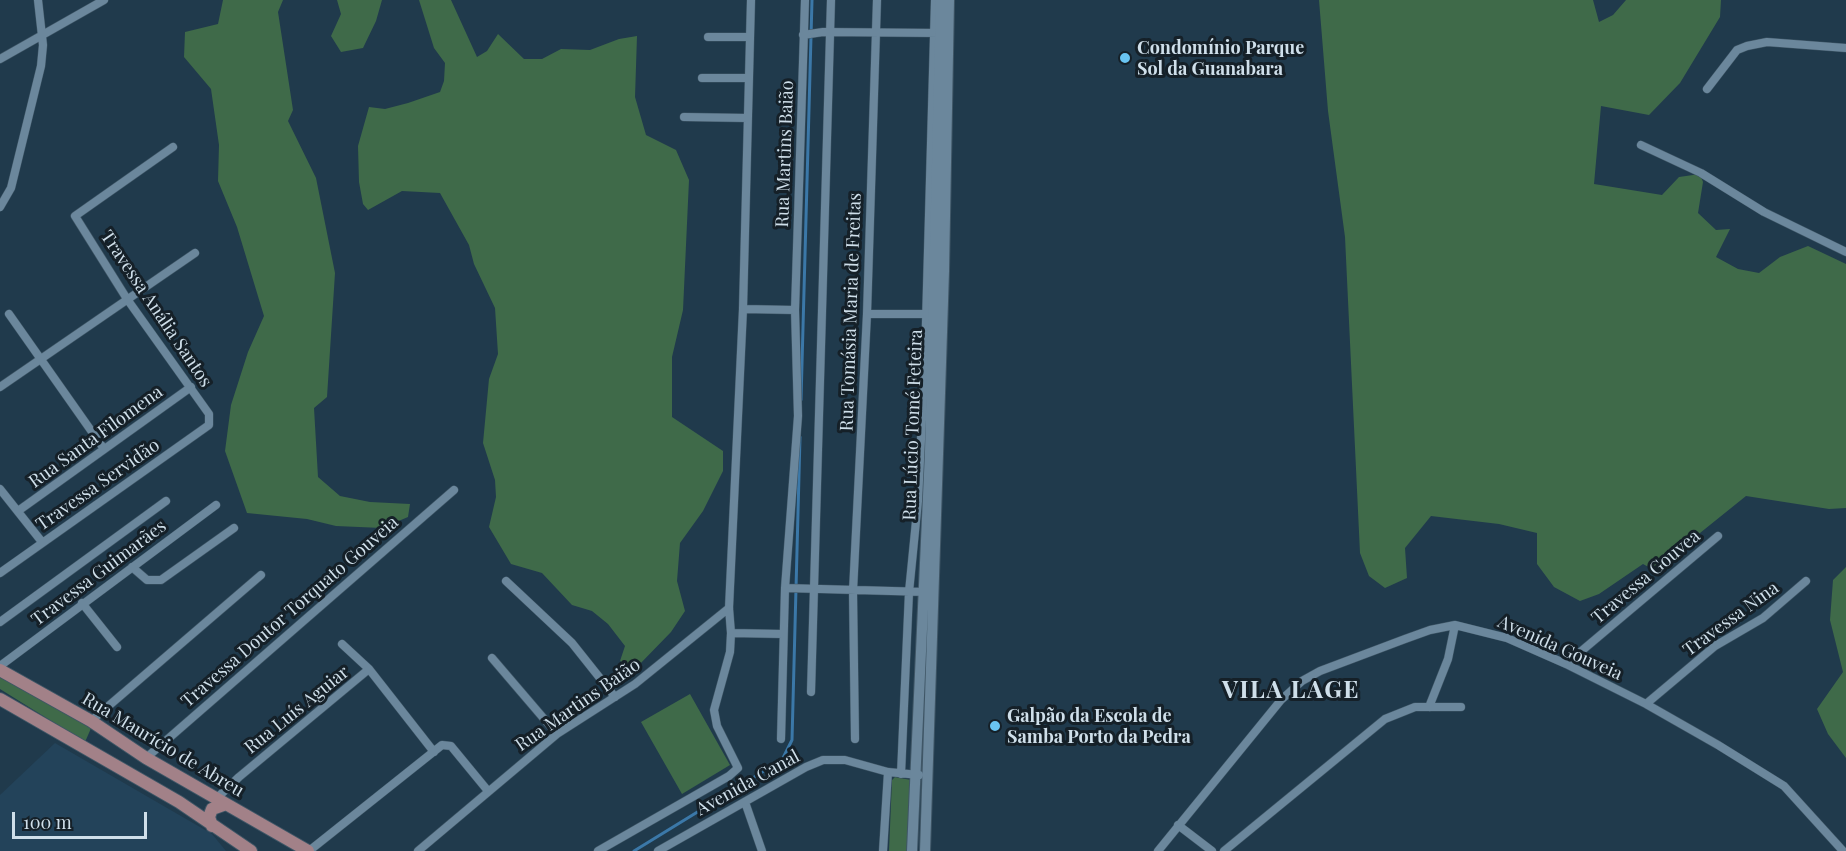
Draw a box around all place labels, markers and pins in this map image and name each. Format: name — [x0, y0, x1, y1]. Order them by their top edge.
place label: Condomínio Parque Sol da Guanabara — [1137, 37, 1304, 80]
marker: Condomínio Parque Sol da Guanabara — [1118, 51, 1132, 65]
place label: Galpão da Escola de Samba Porto da Pedra — [1007, 705, 1191, 748]
marker: Galpão da Escola de Samba Porto da Pedra — [988, 719, 1002, 733]

